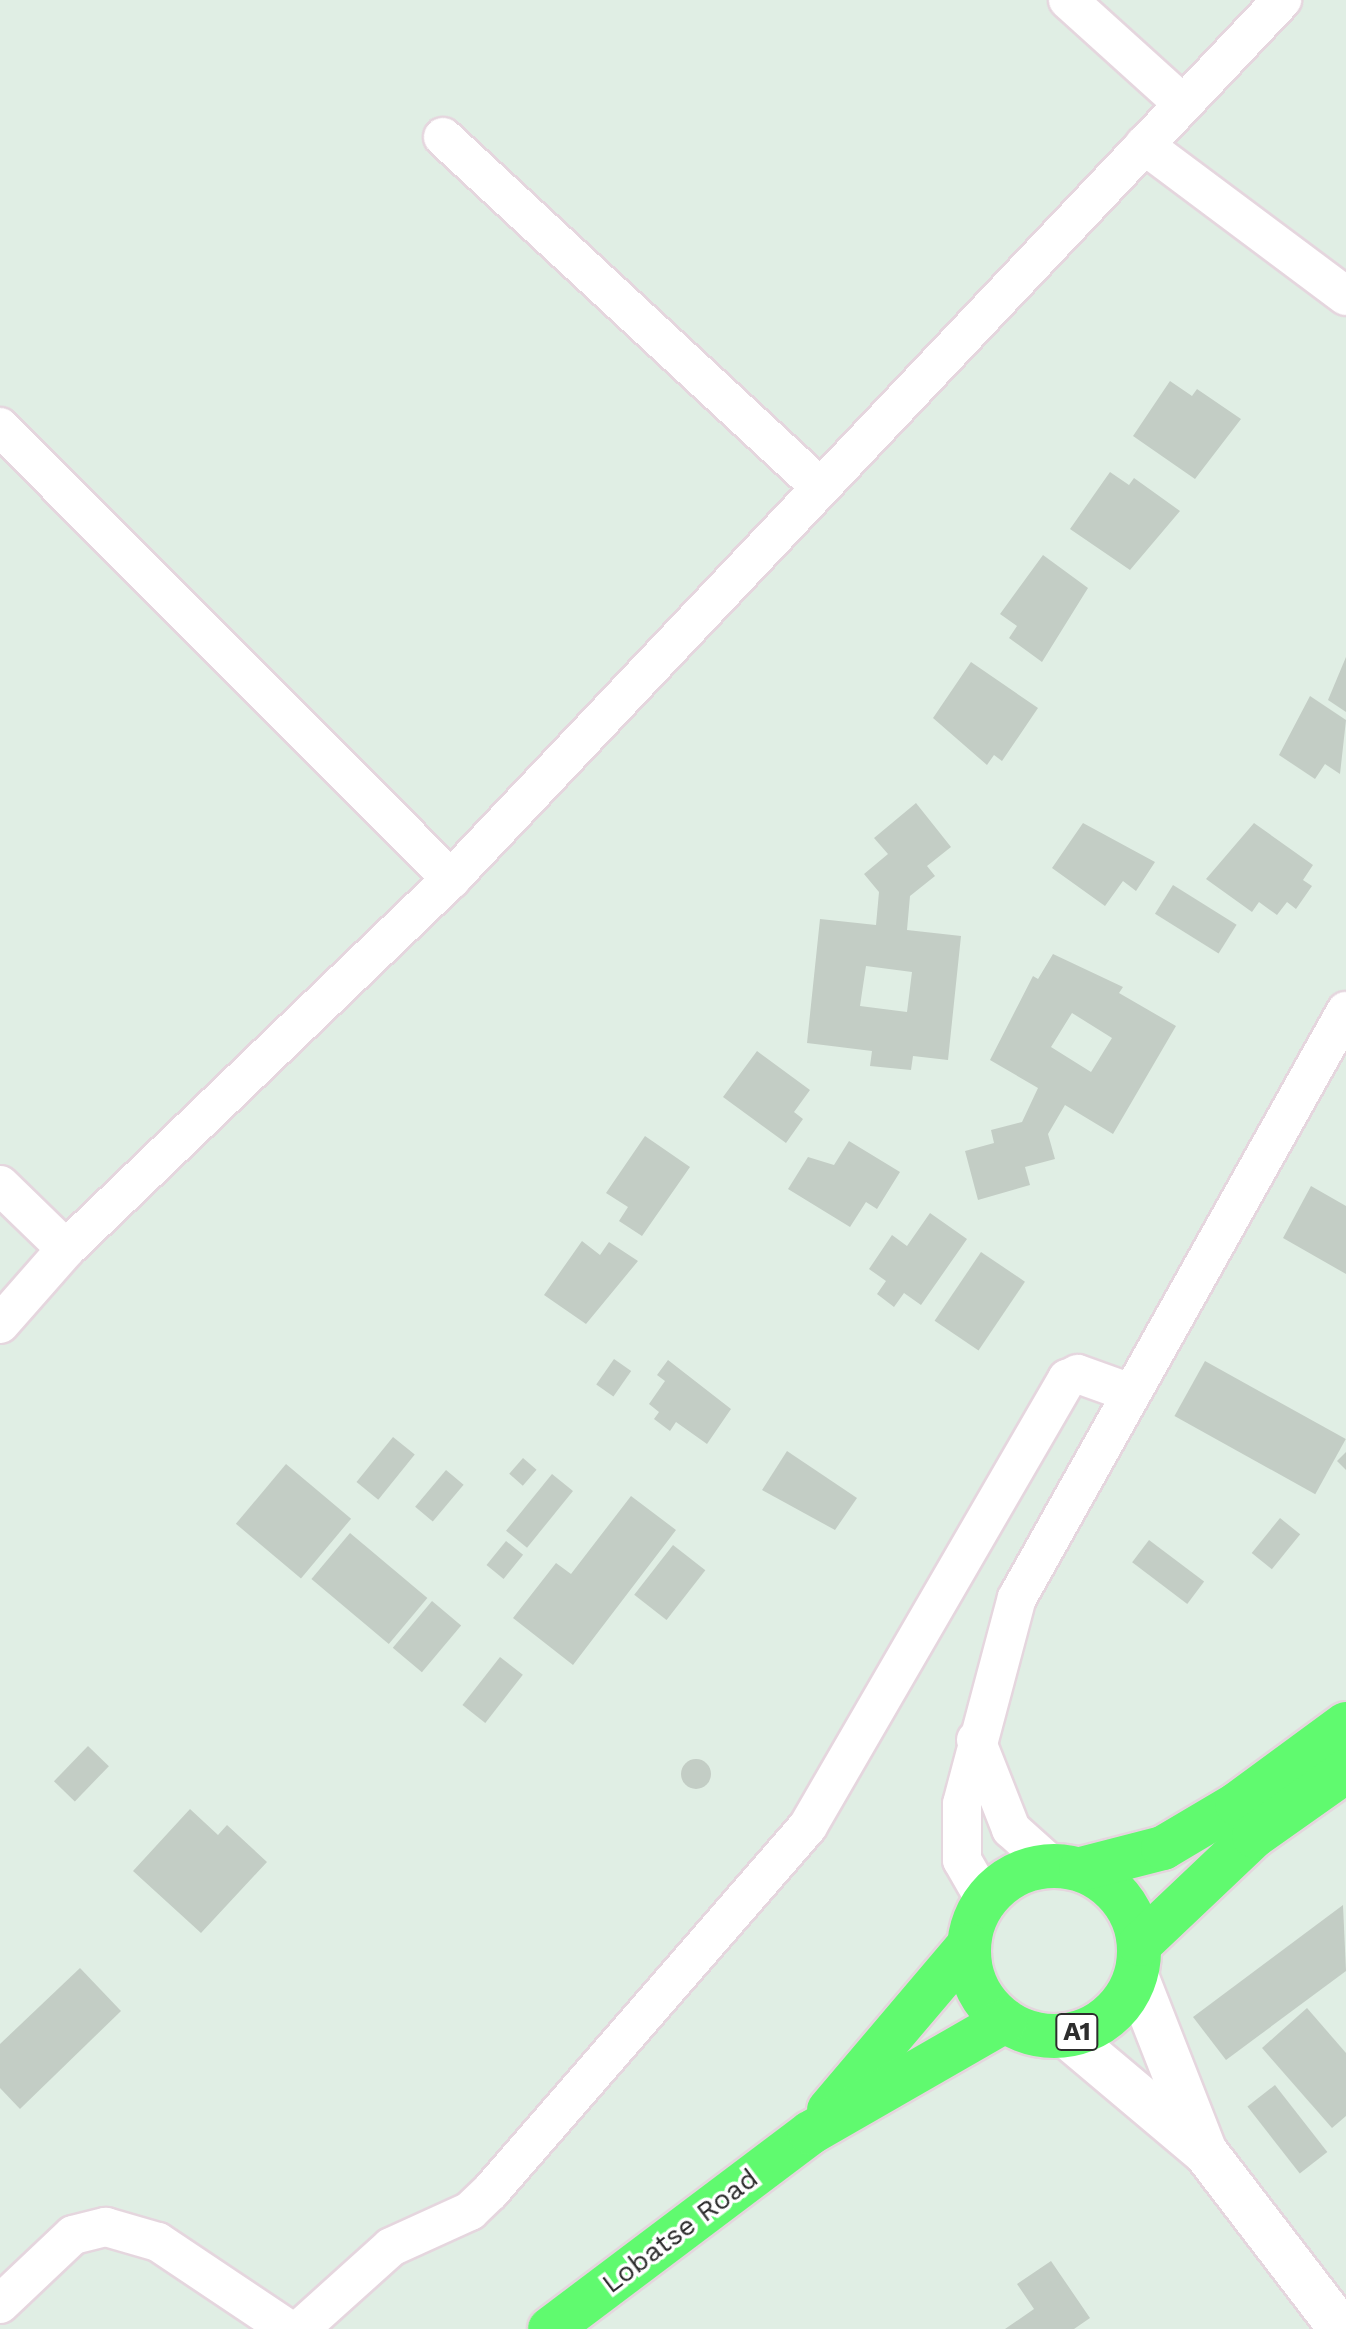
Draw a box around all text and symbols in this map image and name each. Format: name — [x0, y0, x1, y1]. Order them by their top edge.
road number: A1 — [1055, 2010, 1099, 2054]
street label: Lobatse Road — [595, 2161, 765, 2301]

